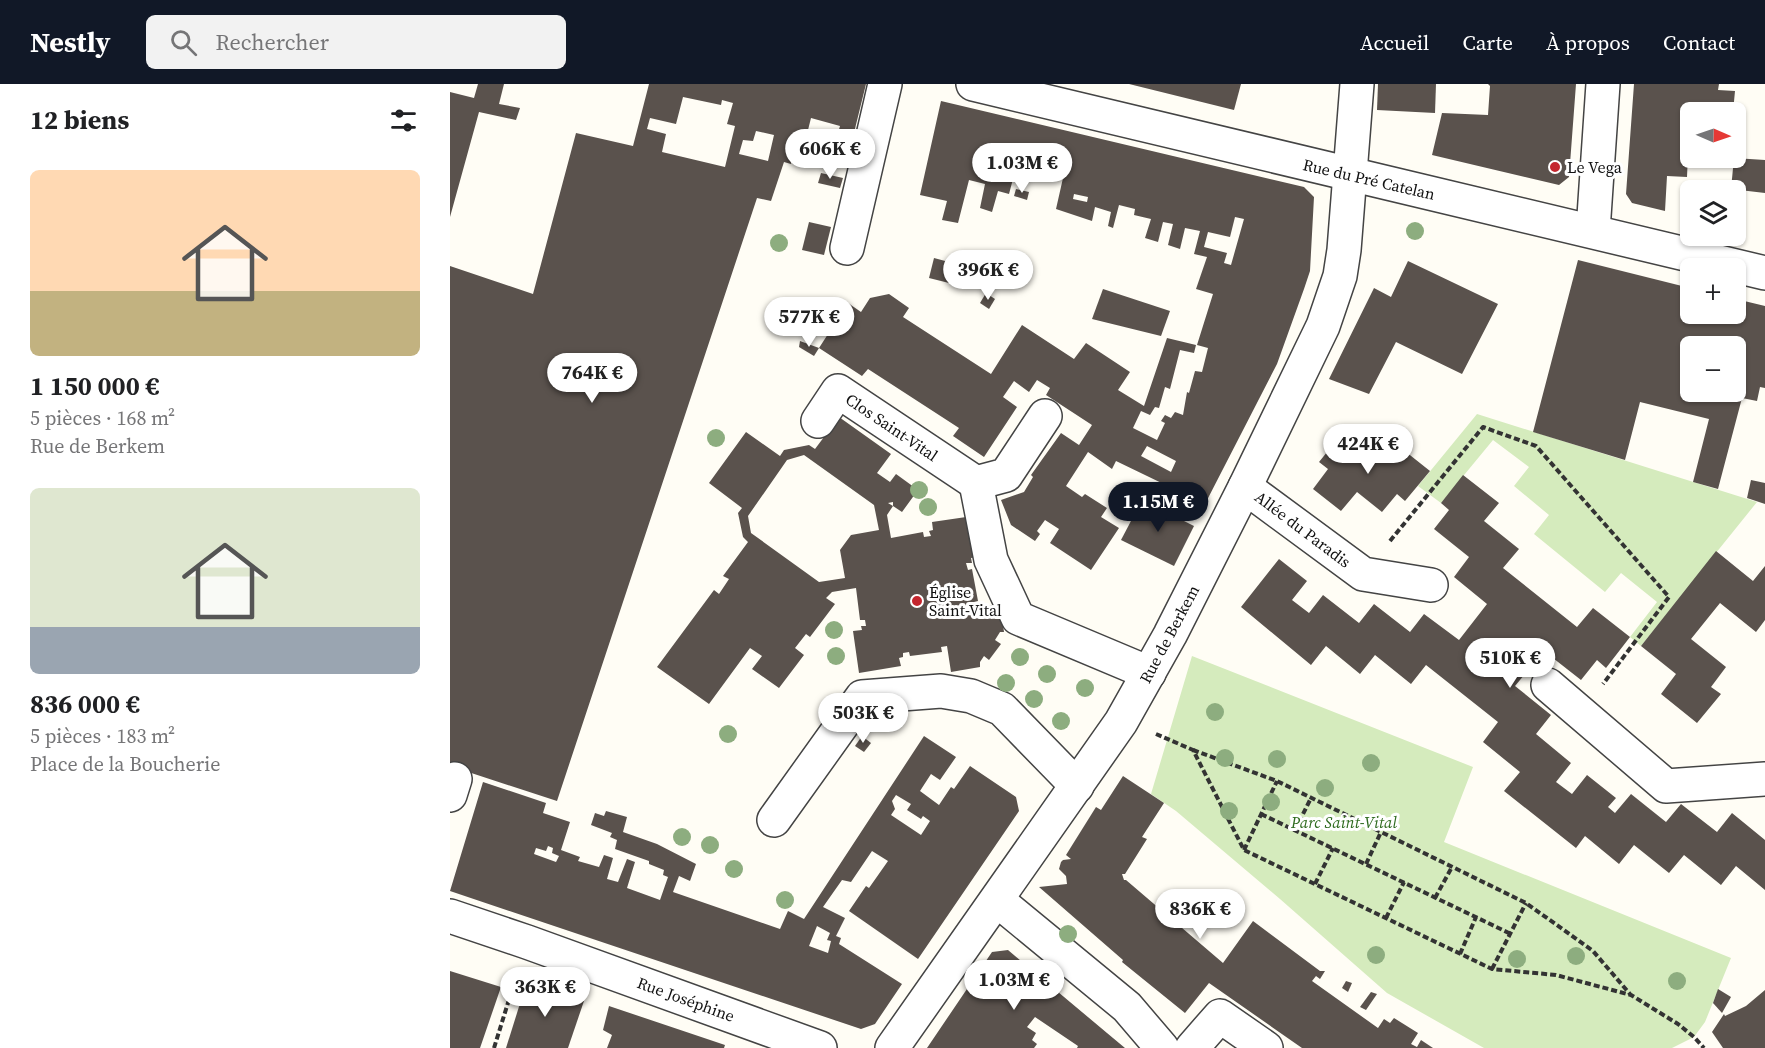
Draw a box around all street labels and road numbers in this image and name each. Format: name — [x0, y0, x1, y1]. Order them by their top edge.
street label: Rue du Pré Catelan — [1301, 153, 1437, 205]
street label: Clos Saint-Vital — [841, 388, 943, 466]
street label: Allée du Paradis — [1250, 486, 1356, 572]
street label: Rue de Berkem — [1134, 581, 1204, 687]
street label: Rue Joséphine — [634, 971, 738, 1027]

